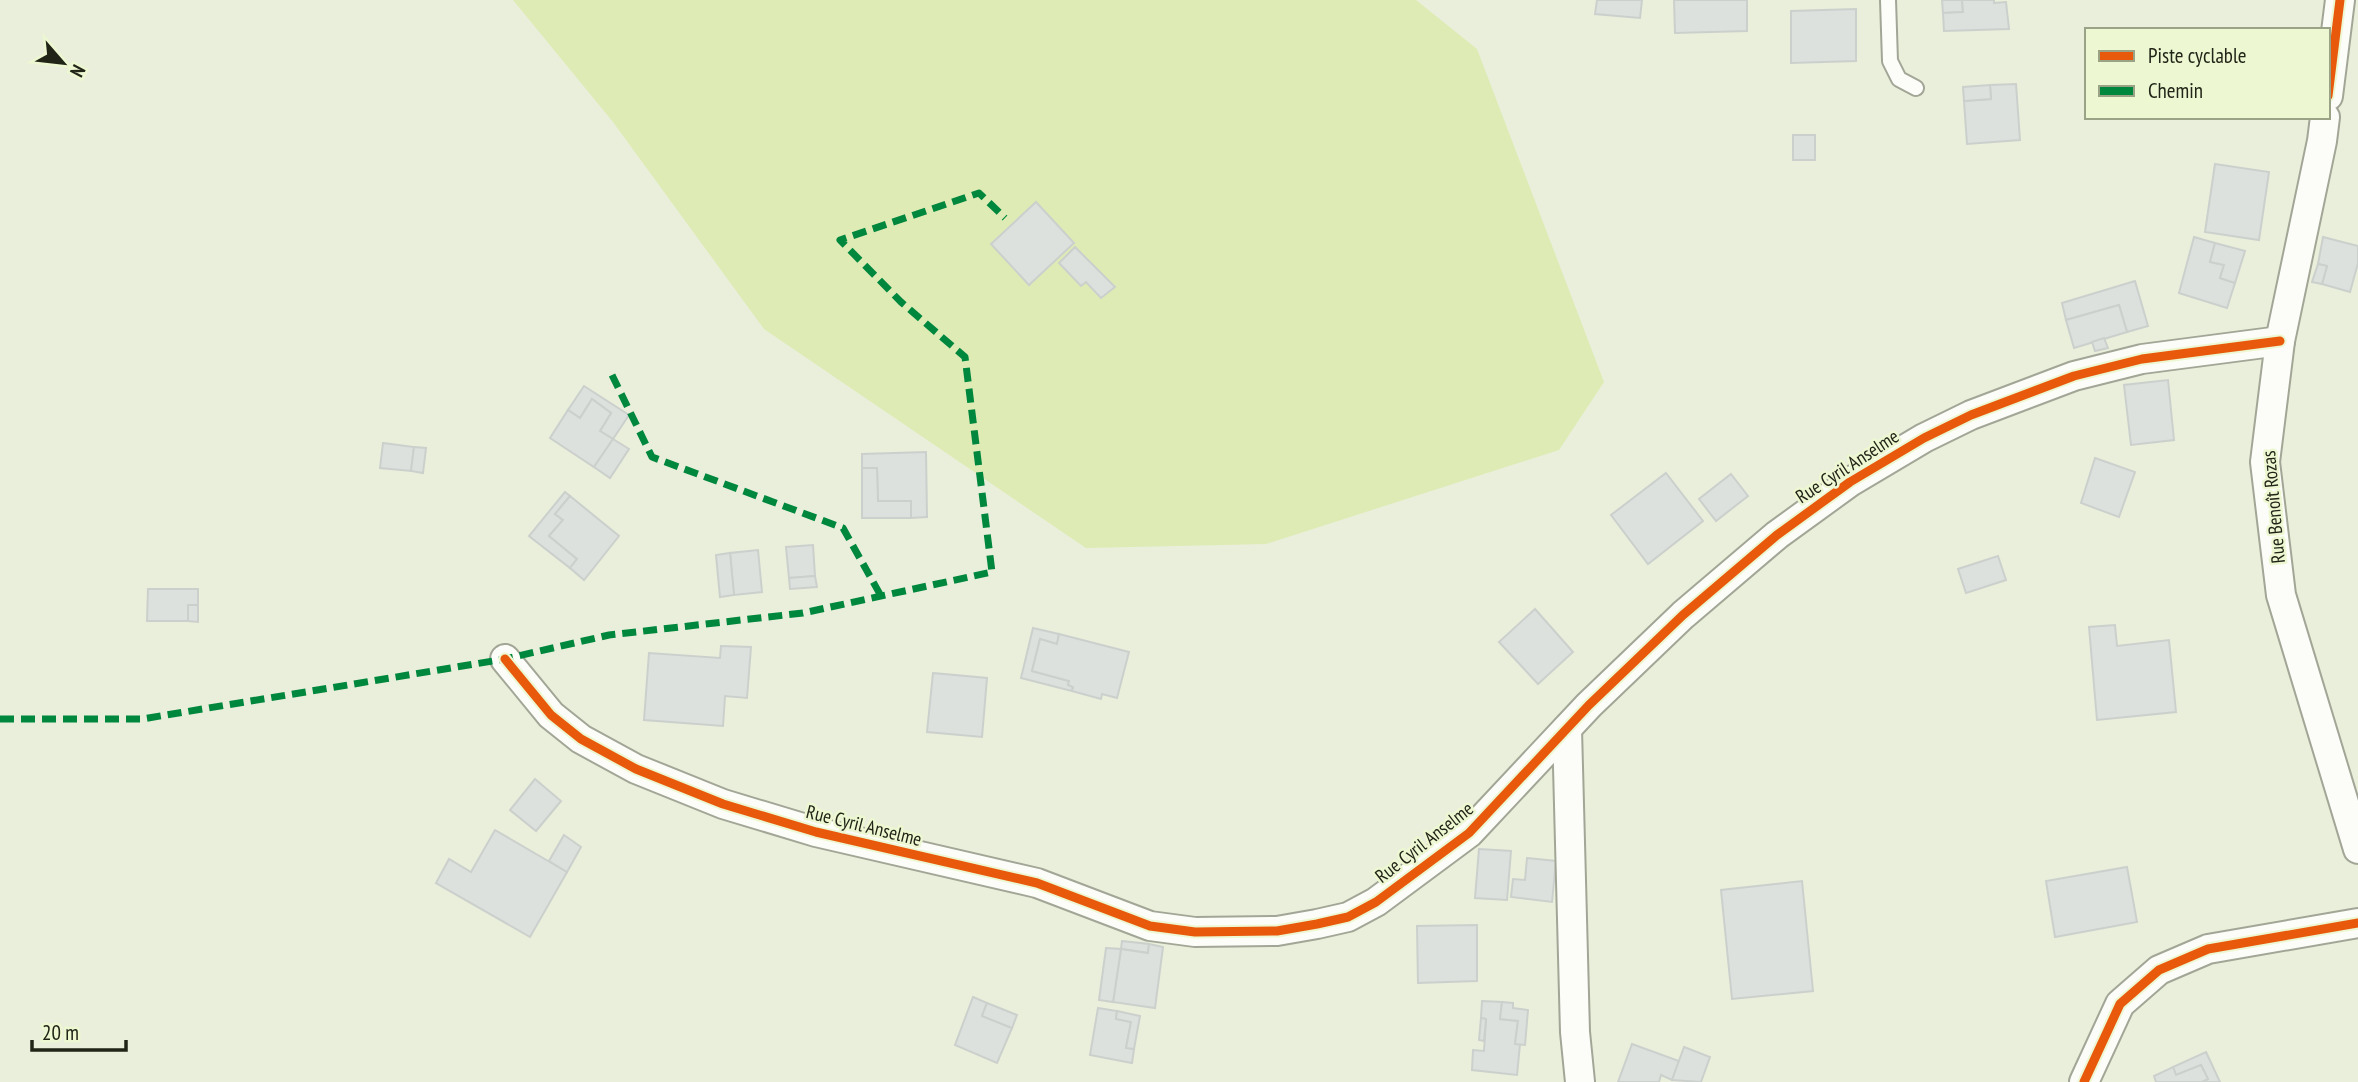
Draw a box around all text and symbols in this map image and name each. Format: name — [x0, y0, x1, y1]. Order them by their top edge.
north arrow — [28, 28, 98, 98]
legend — [2085, 28, 2330, 119]
text: Piste cyclable — [2148, 42, 2246, 69]
text: N — [65, 61, 91, 81]
text: Chemin — [2148, 77, 2203, 104]
street label: Rue Cyril Anselme — [1791, 424, 1903, 508]
street label: Rue Benoît Rozas — [2256, 450, 2290, 564]
street label: Rue Cyril Anselme — [1370, 796, 1478, 888]
street label: Rue Cyril Anselme — [804, 799, 924, 851]
scale bar — [32, 1009, 126, 1052]
text: 20 m — [42, 1019, 79, 1046]

